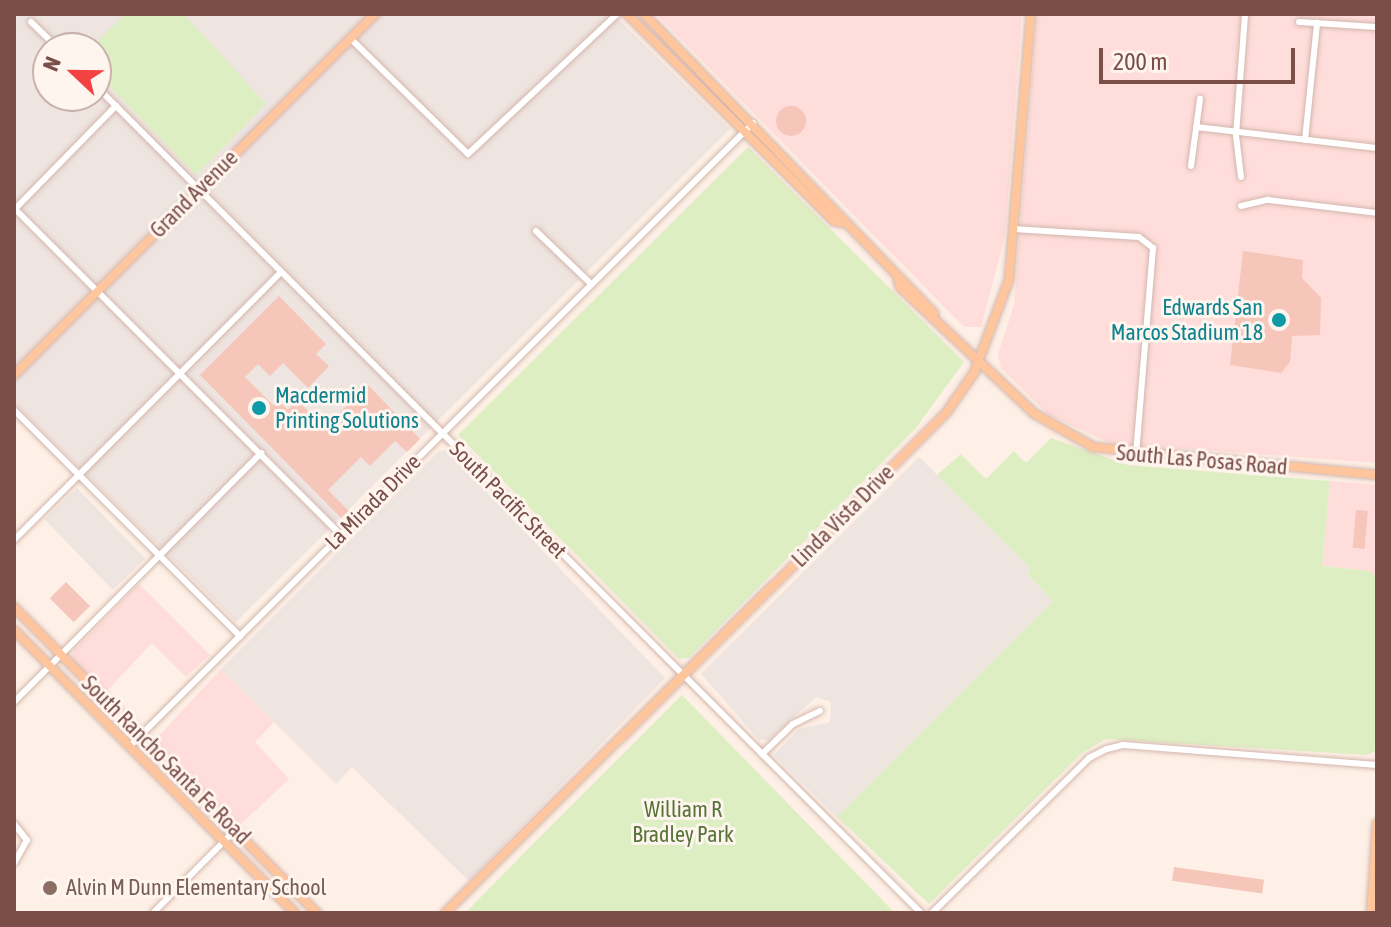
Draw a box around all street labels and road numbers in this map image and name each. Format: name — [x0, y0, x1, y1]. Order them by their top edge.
street label: Grand Avenue — [145, 145, 243, 243]
street label: South Pacific Street — [444, 436, 572, 564]
street label: South Las Posas Road — [1115, 439, 1289, 481]
street label: La Mirada Drive — [320, 449, 426, 555]
street label: Linda Vista Drive — [786, 459, 900, 573]
street label: South Rancho Santa Fe Road — [76, 670, 256, 850]

